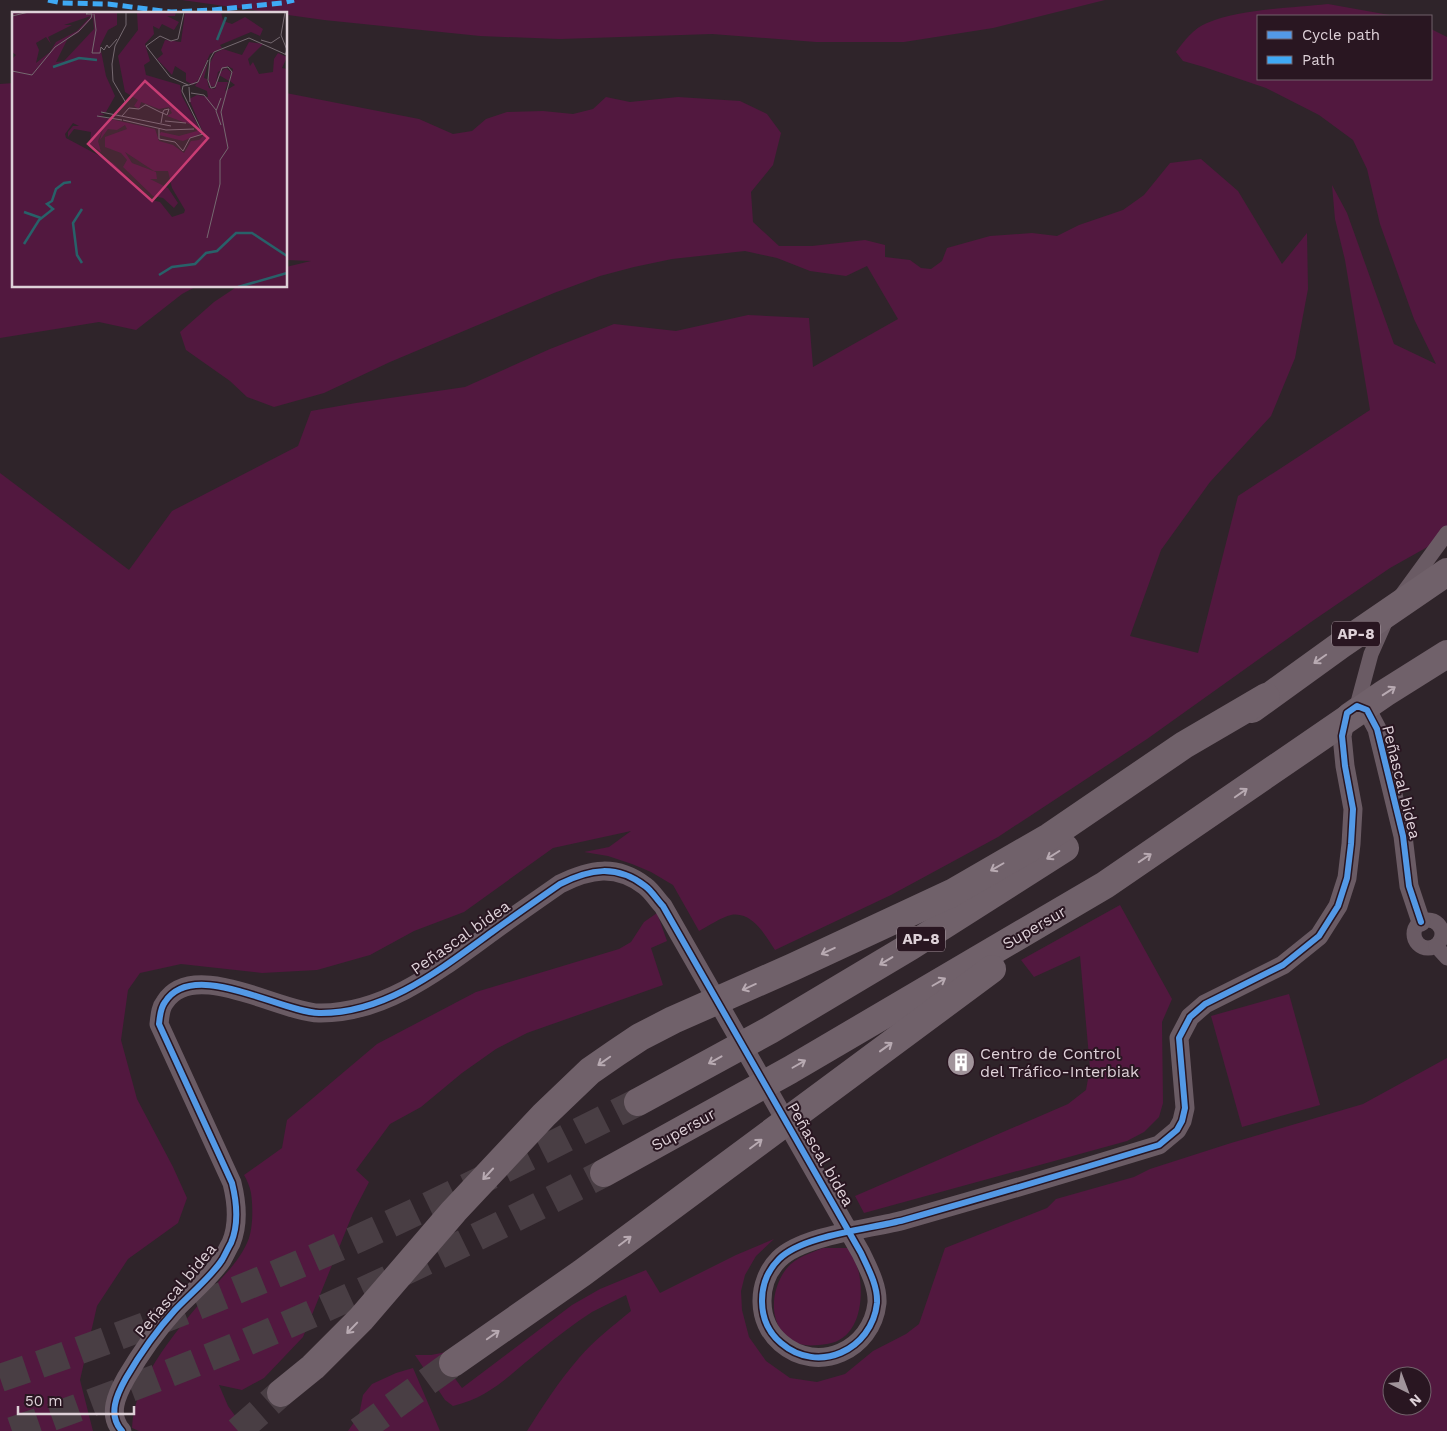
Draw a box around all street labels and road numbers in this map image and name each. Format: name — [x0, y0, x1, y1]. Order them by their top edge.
road number: AP-8 — [1332, 622, 1380, 646]
street label: Peñascal bidea — [1378, 723, 1425, 841]
street label: Peñascal bidea — [407, 896, 514, 979]
street label: Supersur — [999, 901, 1070, 953]
road number: AP-8 — [897, 926, 945, 952]
street label: Peñascal bidea — [783, 1099, 858, 1210]
street label: Supersur — [648, 1104, 719, 1155]
street label: Peñascal bidea — [131, 1240, 220, 1341]

